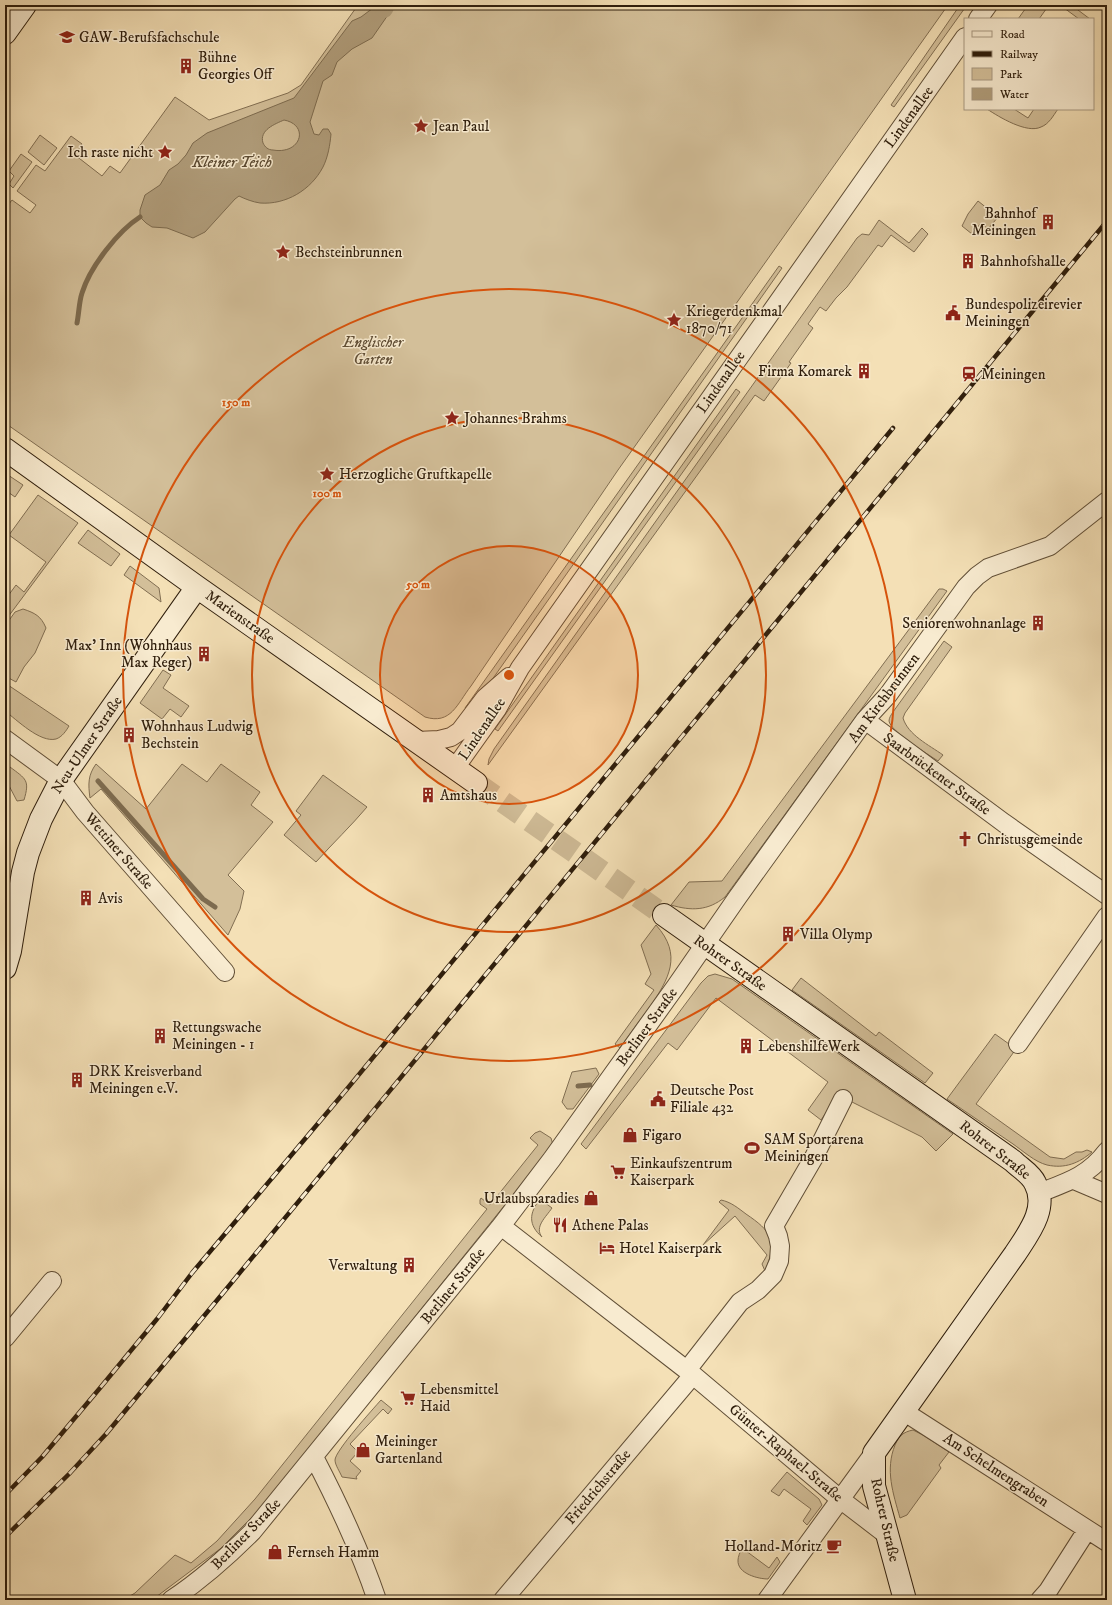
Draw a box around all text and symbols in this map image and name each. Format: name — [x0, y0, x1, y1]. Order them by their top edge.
legend — [964, 18, 1094, 110]
text: Road — [1000, 27, 1025, 42]
school or university icon: GAW-Berufsfachschule — [58, 28, 76, 46]
place label: GAW-Berufsfachschule — [79, 28, 219, 47]
text: Railway — [1000, 47, 1038, 62]
place label: Bühne Georgies Off — [198, 48, 275, 84]
building icon: Bühne Georgies Off — [177, 57, 195, 75]
text: Park — [1000, 67, 1022, 82]
street label: Lindenallee — [880, 82, 938, 152]
text: Water — [999, 87, 1029, 102]
place icon: Jean Paul — [412, 117, 430, 135]
place label: Jean Paul — [431, 117, 490, 136]
place label: Ich raste nicht — [68, 143, 153, 162]
place icon: Ich raste nicht — [156, 143, 174, 161]
water label: Kleiner Teich — [191, 152, 272, 172]
place label: Bahnhof Meiningen — [972, 204, 1038, 240]
building icon: Bahnhof Meiningen — [1039, 213, 1057, 231]
place icon: Bechsteinbrunnen — [274, 243, 292, 261]
place label: Bechsteinbrunnen — [295, 243, 402, 262]
building icon: Bahnhofshalle — [959, 252, 977, 270]
place label: Bahnhofshalle — [980, 252, 1066, 271]
place label: Bundespolizeirevier Meiningen — [965, 295, 1082, 331]
place label: Kriegerdenkmal 1870/71 — [686, 302, 783, 338]
public building icon: Bundespolizeirevier Meiningen — [944, 304, 962, 322]
place icon: Kriegerdenkmal 1870/71 — [665, 311, 683, 329]
park label: Englischer Garten — [342, 333, 405, 369]
street label: Lindenallee — [693, 347, 749, 417]
place label: Firma Komarek — [758, 362, 853, 381]
building icon: Firma Komarek — [855, 362, 873, 380]
station icon: Meiningen — [960, 365, 978, 383]
place label: Meiningen — [981, 365, 1046, 384]
text: 150 m — [222, 395, 250, 410]
place icon: Johannes Brahms — [443, 409, 461, 427]
place label: Johannes Brahms — [462, 409, 567, 428]
place icon: Herzogliche Gruftkapelle — [318, 465, 336, 483]
place label: Herzogliche Gruftkapelle — [339, 465, 492, 484]
text: 100 m — [313, 486, 341, 501]
text: 50 m — [405, 577, 430, 592]
street label: Marienstraße — [202, 586, 278, 648]
place label: Seniorenwohnanlage — [902, 614, 1026, 633]
building icon: Seniorenwohnanlage — [1029, 614, 1047, 632]
place label: Max' Inn (Wohnhaus Max Reger) — [65, 636, 192, 672]
building icon: Max' Inn (Wohnhaus Max Reger) — [195, 645, 213, 663]
street label: Am Kirchbrunnen — [844, 649, 924, 747]
centre of rings — [502, 668, 516, 682]
street label: Neu-Ulmer Straße — [47, 693, 127, 797]
street label: Lindenallee — [454, 694, 510, 764]
place label: Wohnhaus Ludwig Bechstein — [140, 717, 254, 753]
building icon: Wohnhaus Ludwig Bechstein — [120, 726, 138, 744]
street label: Saarbrückener Straße — [879, 729, 995, 819]
building icon: Amtshaus — [419, 786, 437, 804]
place label: Amtshaus — [440, 786, 497, 805]
street label: Wettiner Straße — [80, 808, 157, 893]
church icon: Christusgemeinde — [956, 830, 974, 848]
place label: Christusgemeinde — [977, 830, 1083, 849]
building icon: Avis — [77, 889, 95, 907]
place label: Avis — [98, 889, 123, 908]
building icon: Villa Olymp — [779, 925, 797, 943]
place label: Villa Olymp — [799, 925, 873, 944]
street label: Rohrer Straße — [690, 931, 770, 995]
street label: Berliner Straße — [612, 984, 682, 1070]
place label: Rettungswache Meiningen - 1 — [172, 1018, 262, 1054]
building icon: Rettungswache Meiningen - 1 — [151, 1027, 169, 1045]
building icon: LebenshilfeWerk — [737, 1037, 755, 1055]
place label: LebenshilfeWerk — [758, 1037, 860, 1056]
place label: DRK Kreisverband Meiningen e.V. — [89, 1062, 202, 1098]
building icon: DRK Kreisverband Meiningen e.V. — [68, 1071, 86, 1089]
place label: Deutsche Post Filiale 432 — [670, 1081, 754, 1117]
public building icon: Deutsche Post Filiale 432 — [649, 1090, 667, 1108]
street label: Rohrer Straße — [955, 1116, 1035, 1184]
shop icon: Figaro — [621, 1126, 639, 1144]
place label: Figaro — [642, 1126, 682, 1145]
place label: SAM Sportarena Meiningen — [764, 1130, 864, 1166]
sports icon: SAM Sportarena Meiningen — [743, 1139, 761, 1157]
place label: Einkaufszentrum Kaiserpark — [630, 1154, 733, 1190]
supermarket icon: Einkaufszentrum Kaiserpark — [609, 1163, 627, 1181]
place label: Urlaubsparadies — [484, 1189, 579, 1208]
shop icon: Urlaubsparadies — [582, 1189, 600, 1207]
restaurant icon: Athene Palas — [551, 1216, 569, 1234]
place label: Athene Palas — [572, 1216, 649, 1235]
hotel icon: Hotel Kaiserpark — [598, 1239, 616, 1257]
place label: Hotel Kaiserpark — [619, 1239, 722, 1258]
street label: Berliner Straße — [417, 1244, 489, 1328]
place label: Verwaltung — [328, 1256, 398, 1275]
building icon: Verwaltung — [400, 1256, 418, 1274]
place label: Lebensmittel Haid — [420, 1380, 499, 1416]
supermarket icon: Lebensmittel Haid — [399, 1389, 417, 1407]
street label: Günter-Raphael-Straße — [725, 1400, 847, 1506]
street label: Am Schelmengraben — [939, 1429, 1053, 1511]
place label: Meininger Gartenland — [375, 1432, 443, 1468]
shop icon: Meininger Gartenland — [354, 1441, 372, 1459]
street label: Friedrichstraße — [561, 1445, 635, 1529]
street label: Rohrer Straße — [866, 1476, 904, 1564]
street label: Berliner Straße — [207, 1494, 285, 1574]
place label: Holland-Moritz — [724, 1537, 822, 1556]
cafe icon: Holland-Moritz — [825, 1537, 843, 1555]
shop icon: Fernseh Hamm — [266, 1543, 284, 1561]
place label: Fernseh Hamm — [287, 1543, 379, 1562]

